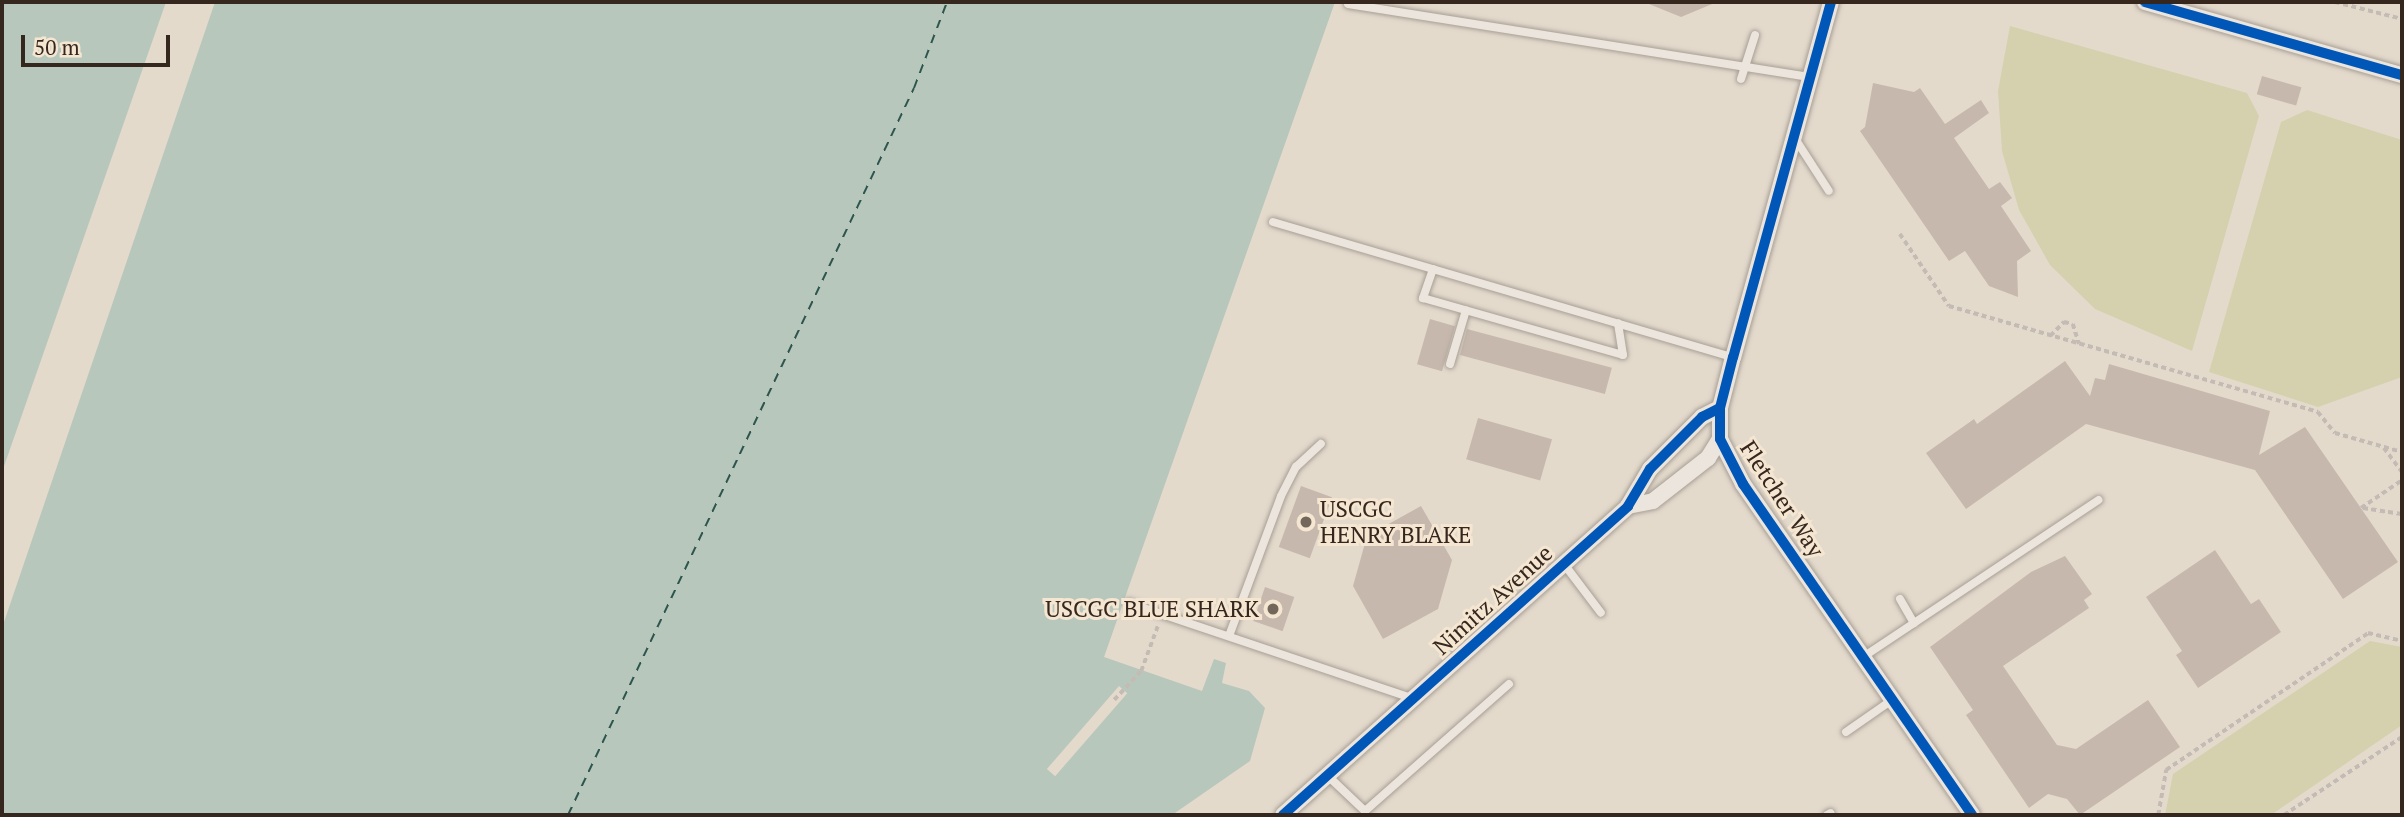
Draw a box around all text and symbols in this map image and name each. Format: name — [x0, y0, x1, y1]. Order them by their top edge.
scale bar — [24, 21, 173, 65]
text: 50 m — [34, 33, 80, 61]
street label: Fletcher Way — [1734, 436, 1830, 562]
place label: USCGC HENRY BLAKE — [1320, 495, 1471, 549]
marker: USCGC HENRY BLAKE — [1298, 514, 1314, 530]
street label: Nimitz Avenue — [1428, 539, 1558, 661]
place label: USCGC BLUE SHARK — [1045, 595, 1259, 623]
marker: USCGC BLUE SHARK — [1265, 601, 1281, 617]

